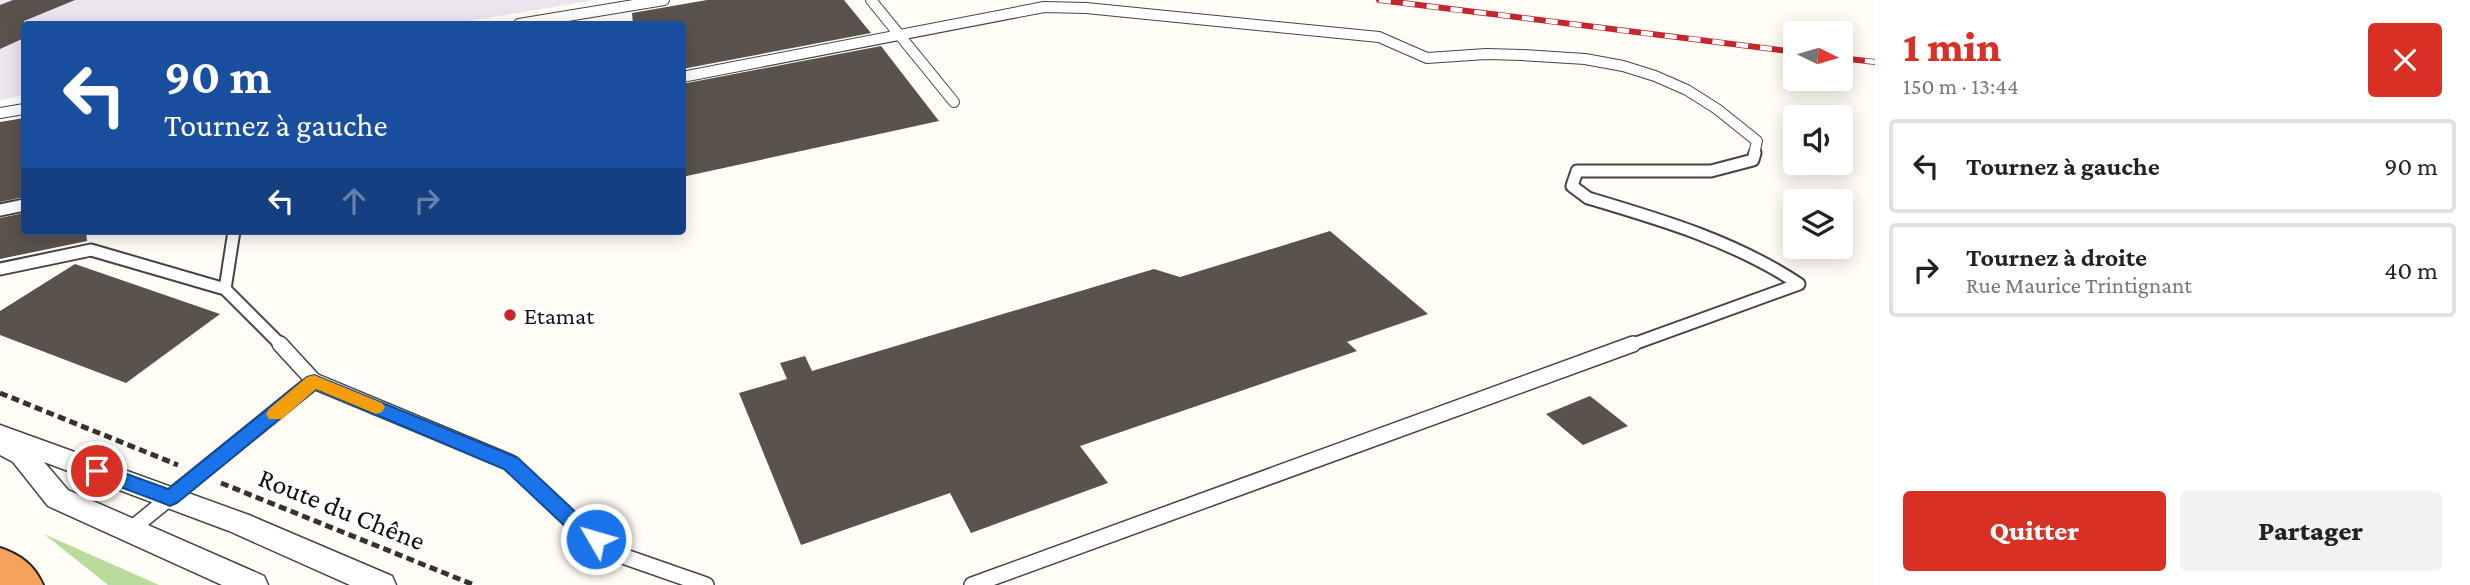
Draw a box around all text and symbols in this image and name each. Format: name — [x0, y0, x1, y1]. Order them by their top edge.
north arrow — [1783, 21, 1853, 91]
map controls — [1783, 21, 1853, 259]
text: 1 min — [1903, 23, 2001, 70]
button: close — [2368, 23, 2442, 97]
icon: left — [49, 49, 140, 140]
text: 90 m — [164, 49, 271, 104]
text: 150 m · 13:44 — [1903, 73, 2019, 99]
button: sound — [1783, 105, 1853, 175]
text: Tournez à gauche — [164, 107, 387, 143]
icon: left — [1907, 147, 1945, 185]
text: Tournez à gauche — [1966, 152, 2160, 181]
text: 90 m — [2384, 152, 2438, 181]
icon: left — [262, 182, 300, 220]
icon: ahead — [335, 182, 373, 220]
icon: right — [408, 182, 446, 220]
button: layers — [1783, 189, 1853, 259]
text: Tournez à droite — [1966, 243, 2147, 272]
icon: right — [1907, 251, 1945, 289]
text: 40 m — [2384, 256, 2438, 285]
text: Rue Maurice Trintignant — [1966, 272, 2192, 298]
place label: Etamat — [524, 302, 595, 329]
marker: Etamat — [502, 307, 518, 323]
pin — [67, 441, 127, 501]
icon: arrive — [78, 452, 116, 490]
street label: Route du Chêne — [254, 462, 430, 556]
button: Quitter — [1903, 491, 2166, 571]
button: Partager — [2180, 491, 2442, 571]
position arrow — [559, 502, 633, 576]

